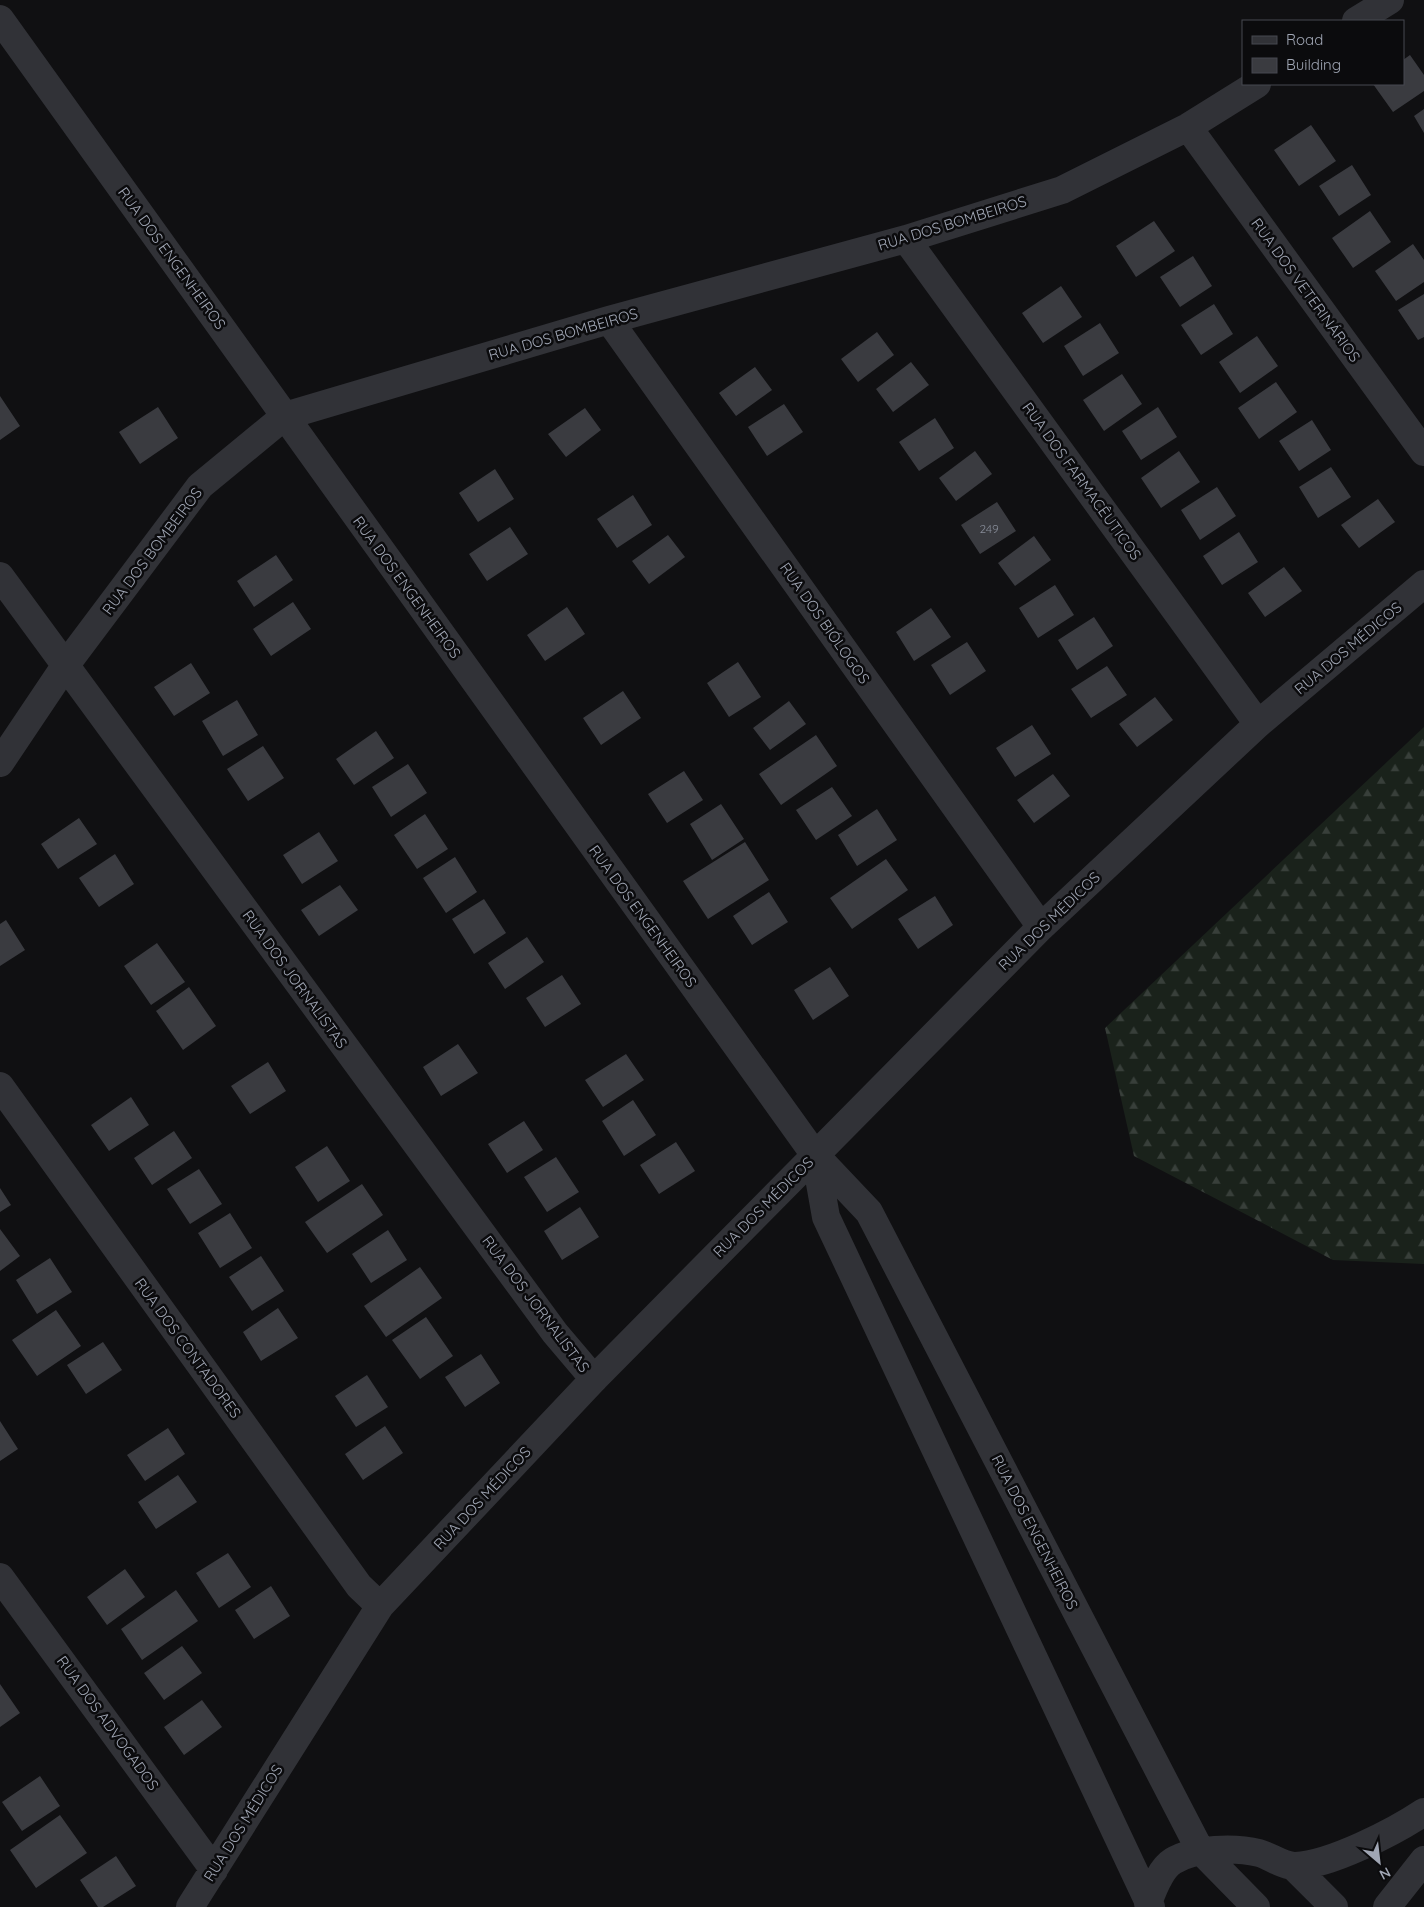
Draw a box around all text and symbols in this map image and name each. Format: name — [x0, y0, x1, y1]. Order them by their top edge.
legend — [1242, 20, 1404, 85]
text: Road — [1286, 30, 1323, 49]
text: Building — [1286, 55, 1341, 74]
street label: RUA DOS ENGENHEIROS — [114, 183, 230, 333]
street label: RUA DOS BOMBEIROS — [875, 191, 1029, 255]
street label: RUA DOS VETERINÁRIOS — [1247, 214, 1365, 366]
street label: RUA DOS BOMBEIROS — [486, 304, 640, 364]
street label: RUA DOS FARMACÊUTICOS — [1018, 398, 1146, 564]
street label: RUA DOS BOMBEIROS — [98, 484, 206, 618]
street label: RUA DOS ENGENHEIROS — [349, 512, 465, 662]
house number: 249 — [979, 521, 999, 536]
street label: RUA DOS BIÓLOGOS — [776, 559, 874, 687]
street label: RUA DOS MÉDICOS — [1290, 598, 1406, 698]
street label: RUA DOS ENGENHEIROS — [585, 841, 701, 991]
street label: RUA DOS MÉDICOS — [994, 868, 1104, 974]
street label: RUA DOS JORNALISTAS — [238, 906, 352, 1052]
street label: RUA DOS MÉDICOS — [709, 1153, 817, 1261]
street label: RUA DOS JORNALISTAS — [478, 1232, 594, 1376]
street label: RUA DOS CONTADORES — [131, 1274, 245, 1422]
street label: RUA DOS MÉDICOS — [429, 1442, 535, 1554]
street label: RUA DOS ENGENHEIROS — [988, 1451, 1082, 1613]
street label: RUA DOS ADVOGADOS — [53, 1652, 163, 1794]
street label: RUA DOS MÉDICOS — [199, 1761, 287, 1885]
north arrow — [1354, 1837, 1404, 1887]
text: N — [1376, 1863, 1394, 1884]

